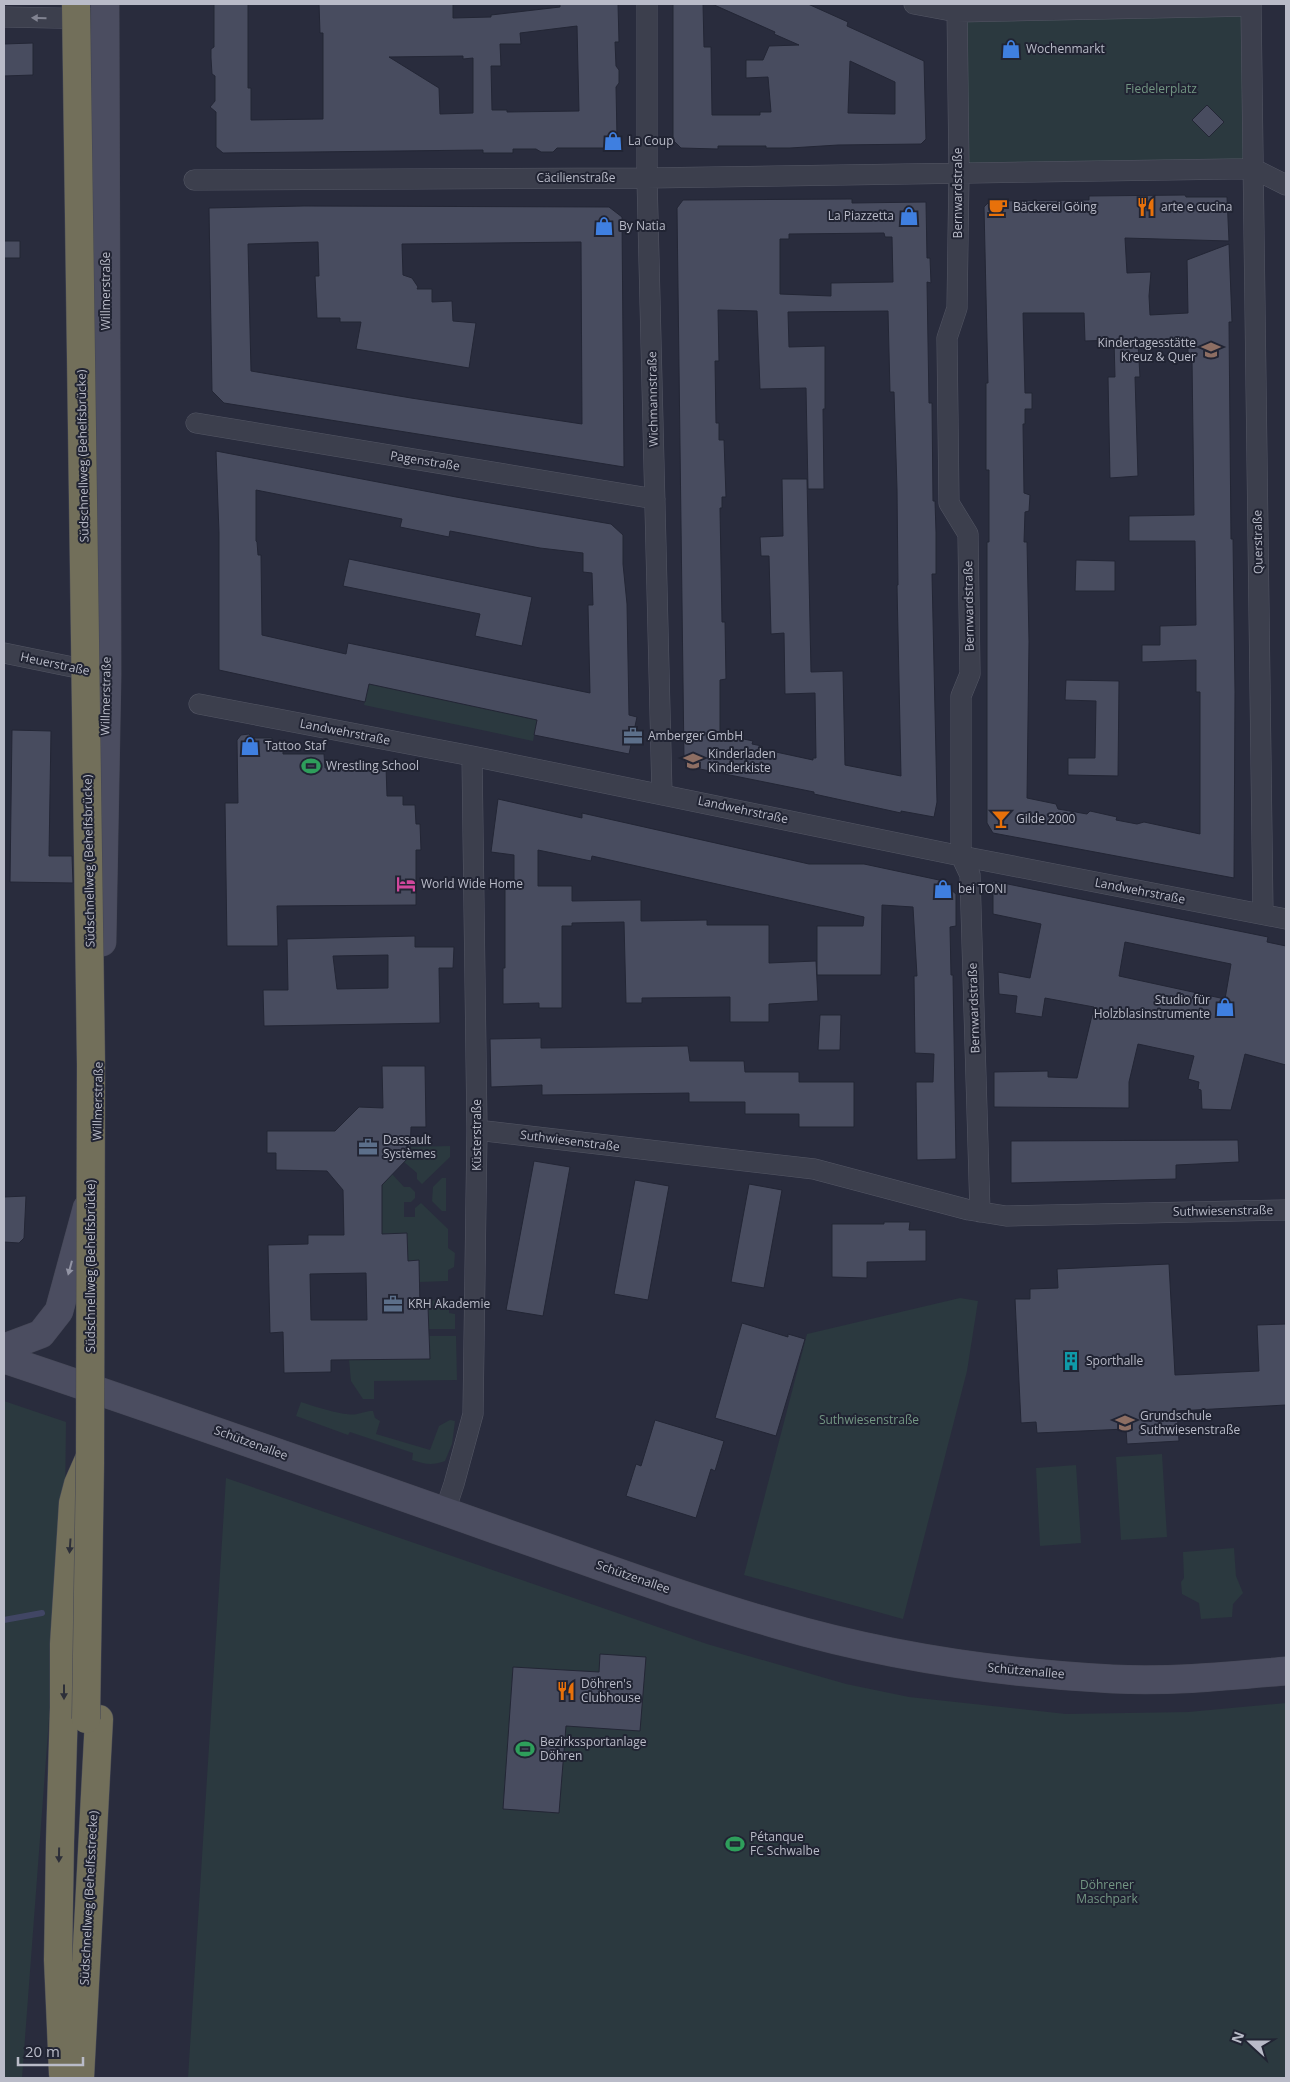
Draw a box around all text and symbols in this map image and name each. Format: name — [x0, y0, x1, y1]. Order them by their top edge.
one-way arrow — [31, 13, 47, 21]
shop icon: Wochenmarkt — [1000, 38, 1022, 60]
place label: Wochenmarkt — [1026, 40, 1105, 57]
park label: Fiedelerplatz — [1125, 80, 1197, 97]
shop icon: La Coup — [602, 130, 624, 152]
place label: La Coup — [628, 132, 674, 149]
street label: Bernwardstraße — [949, 147, 966, 238]
street label: Cäcilienstraße — [537, 169, 616, 186]
cafe icon: Bäckerei Göing — [987, 196, 1009, 218]
restaurant icon: arte e cucina — [1135, 196, 1157, 218]
place label: Bäckerei Göing — [1013, 198, 1097, 215]
place label: arte e cucina — [1161, 198, 1232, 215]
shop icon: La Piazzetta — [898, 205, 920, 227]
place label: La Piazzetta — [828, 207, 894, 224]
shop icon: By Natia — [593, 215, 615, 237]
place label: By Natia — [619, 217, 666, 234]
street label: Willmerstraße — [97, 251, 114, 330]
place label: Kindertagesstätte Kreuz & Quer — [1097, 334, 1196, 365]
school or university icon: Kindertagesstätte Kreuz & Quer — [1200, 339, 1222, 361]
street label: Wichmannstraße — [643, 351, 662, 447]
street label: Südschnellweg (Behelfsbrücke) — [72, 369, 93, 543]
street label: Pagenstraße — [389, 447, 461, 474]
street label: Querstraße — [1248, 510, 1267, 574]
street label: Bernwardstraße — [959, 560, 978, 652]
street label: Heuerstraße — [19, 648, 92, 679]
street label: Willmerstraße — [96, 656, 115, 735]
street label: Landwehrstraße — [298, 714, 392, 749]
office icon: Amberger GmbH — [622, 725, 644, 747]
place label: Amberger GmbH — [648, 727, 743, 744]
shop icon: Tattoo Staf — [239, 735, 261, 757]
place label: Tattoo Staf — [265, 737, 327, 754]
place label: Kinderladen Kinderkiste — [708, 745, 776, 776]
school or university icon: Kinderladen Kinderkiste — [682, 750, 704, 772]
sports icon: Wrestling School — [300, 755, 322, 777]
place label: Wrestling School — [326, 757, 419, 774]
street label: Südschnellweg (Behelfsbrücke) — [78, 774, 99, 948]
street label: Landwehrstraße — [696, 792, 790, 827]
bar icon: Gilde 2000 — [990, 808, 1012, 830]
place label: Gilde 2000 — [1016, 810, 1076, 827]
hotel icon: World Wide Home — [395, 873, 417, 895]
street label: Landwehrstraße — [1093, 873, 1187, 908]
place label: World Wide Home — [421, 875, 523, 892]
shop icon: bei TONI — [932, 878, 954, 900]
place label: bei TONI — [958, 880, 1007, 897]
street label: Bernwardstraße — [963, 962, 984, 1054]
place label: Studio für Holzblasinstrumente — [1094, 991, 1210, 1022]
shop icon: Studio für Holzblasinstrumente — [1214, 996, 1236, 1018]
street label: Willmerstraße — [88, 1061, 107, 1140]
street label: Küsterstraße — [468, 1099, 485, 1171]
street label: Suthwiesenstraße — [519, 1126, 621, 1155]
place label: Dassault Systèmes — [383, 1131, 436, 1162]
office icon: Dassault Systèmes — [357, 1136, 379, 1158]
street label: Südschnellweg (Behelfsbrücke) — [82, 1179, 99, 1352]
street label: Suthwiesenstraße — [1173, 1201, 1274, 1220]
one-way arrow — [66, 1261, 74, 1276]
office icon: KRH Akademie — [382, 1293, 404, 1315]
place label: KRH Akademie — [408, 1295, 490, 1312]
building icon: Sporthalle — [1060, 1350, 1082, 1372]
place label: Sporthalle — [1086, 1352, 1143, 1369]
place label: Grundschule Suthwiesenstraße — [1140, 1407, 1240, 1438]
park label: Suthwiesenstraße — [819, 1411, 919, 1428]
school or university icon: Grundschule Suthwiesenstraße — [1114, 1412, 1136, 1434]
street label: Schützenallee — [212, 1421, 291, 1464]
one-way arrow — [66, 1538, 74, 1554]
street label: Schützenallee — [594, 1556, 673, 1597]
street label: Schützenallee — [987, 1659, 1066, 1682]
place label: Döhren's Clubhouse — [581, 1675, 641, 1706]
restaurant icon: Döhren's Clubhouse — [555, 1680, 577, 1702]
one-way arrow — [60, 1685, 68, 1701]
place label: Bezirkssportanlage Döhren — [540, 1733, 647, 1764]
sports icon: Bezirkssportanlage Döhren — [514, 1738, 536, 1760]
street label: Südschnellweg (Behelfsstrecke) — [75, 1810, 102, 1986]
place label: Pétanque FC Schwalbe — [750, 1828, 820, 1859]
sports icon: Pétanque FC Schwalbe — [724, 1833, 746, 1855]
one-way arrow — [55, 1847, 63, 1863]
park label: Döhrener Maschpark — [1076, 1876, 1138, 1907]
north arrow — [1225, 2017, 1275, 2067]
text: N — [1226, 2028, 1248, 2046]
scale bar — [18, 2034, 82, 2066]
text: 20 m — [25, 2041, 60, 2061]

